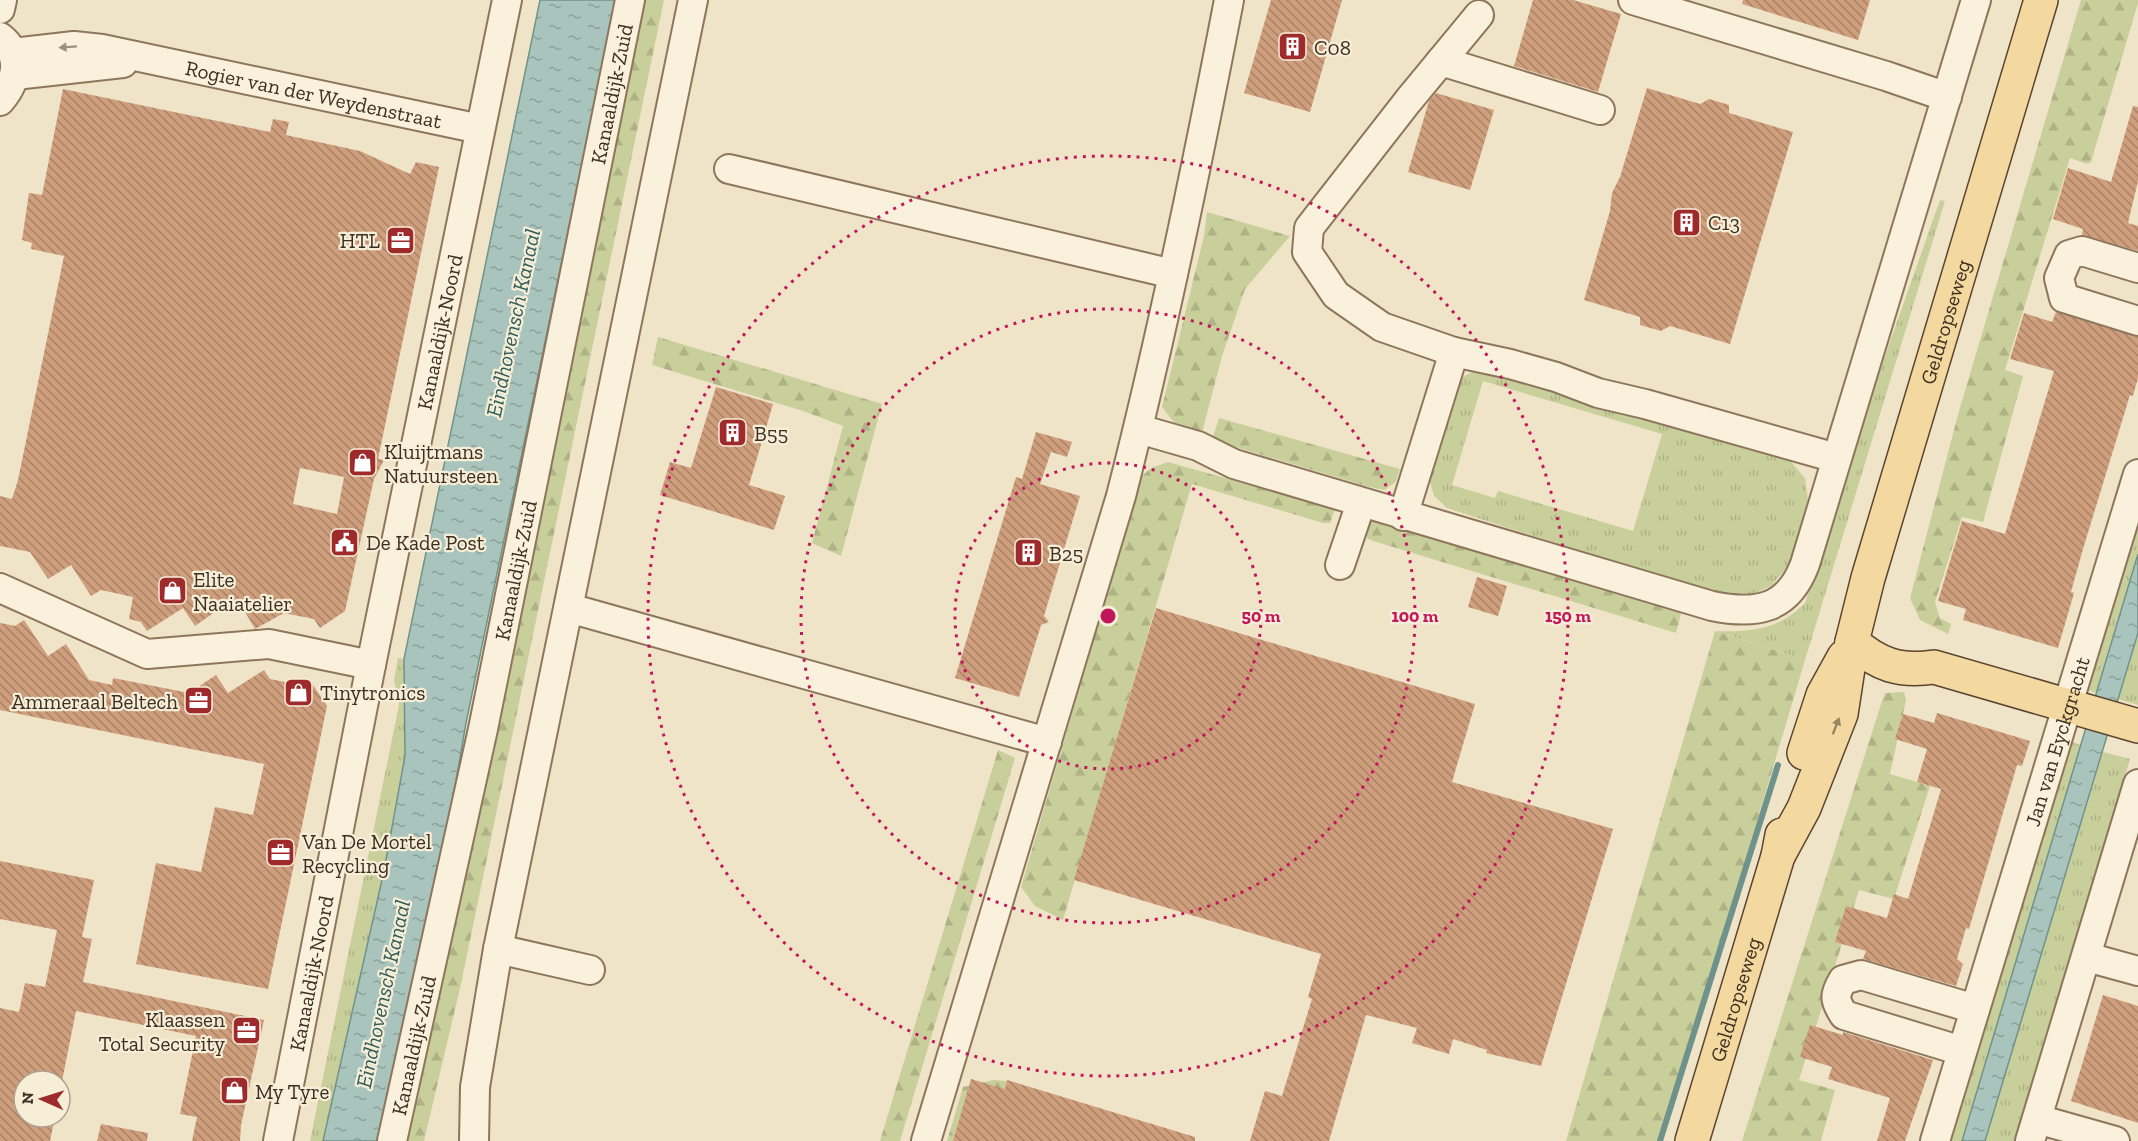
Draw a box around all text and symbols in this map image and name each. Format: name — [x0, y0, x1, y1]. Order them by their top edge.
street label: Kanaaldijk-Zuid — [585, 21, 638, 166]
building icon: C08 — [1277, 31, 1309, 63]
place label: C08 — [1314, 35, 1351, 60]
one-way arrow — [59, 43, 78, 52]
street label: Rogier van der Weydenstraat — [183, 55, 444, 133]
building icon: C13 — [1671, 206, 1703, 238]
place label: C13 — [1708, 210, 1740, 235]
office icon: HTL — [385, 224, 417, 256]
water label: Eindhovensch Kanaal — [480, 226, 546, 420]
place label: HTL — [340, 228, 381, 253]
street label: Kanaaldijk-Noord — [411, 251, 467, 412]
street label: Geldropseweg — [1914, 256, 1975, 387]
building icon: B55 — [717, 417, 749, 449]
place label: B55 — [754, 421, 788, 446]
place label: Kluijtmans Natuursteen — [384, 439, 498, 488]
shop icon: Kluijtmans Natuursteen — [347, 447, 379, 479]
street label: Kanaaldijk-Zuid — [489, 497, 541, 642]
public building icon: De Kade Post — [329, 526, 361, 558]
place label: De Kade Post — [366, 530, 485, 555]
building icon: B25 — [1012, 537, 1044, 569]
place label: B25 — [1049, 541, 1083, 566]
place label: Elite Naaiatelier — [193, 567, 292, 616]
shop icon: Elite Naaiatelier — [156, 575, 188, 607]
text: 50 m — [1242, 605, 1281, 627]
text: 100 m — [1391, 605, 1439, 627]
text: 150 m — [1545, 605, 1591, 627]
centre of rings — [1098, 606, 1118, 626]
street label: Jan van Eyckgracht — [2019, 653, 2094, 829]
shop icon: Tinytronics — [283, 676, 315, 708]
place label: Tinytronics — [320, 680, 425, 705]
office icon: Ammeraal Beltech — [183, 685, 215, 717]
place label: Ammeraal Beltech — [12, 689, 178, 714]
one-way arrow — [1832, 717, 1842, 735]
place label: Van De Mortel Recycling — [301, 829, 432, 878]
office icon: Van De Mortel Recycling — [265, 837, 297, 869]
street label: Kanaaldijk-Noord — [283, 893, 338, 1053]
water label: Eindhovensch Kanaal — [350, 897, 416, 1091]
street label: Geldropseweg — [1704, 934, 1765, 1065]
street label: Kanaaldijk-Zuid — [386, 973, 441, 1118]
place label: Klaassen Total Security — [98, 1007, 225, 1056]
office icon: Klaassen Total Security — [230, 1015, 262, 1047]
north arrow — [12, 1069, 72, 1129]
shop icon: My Tyre — [218, 1075, 250, 1107]
place label: My Tyre — [255, 1079, 330, 1104]
text: N — [18, 1092, 37, 1105]

